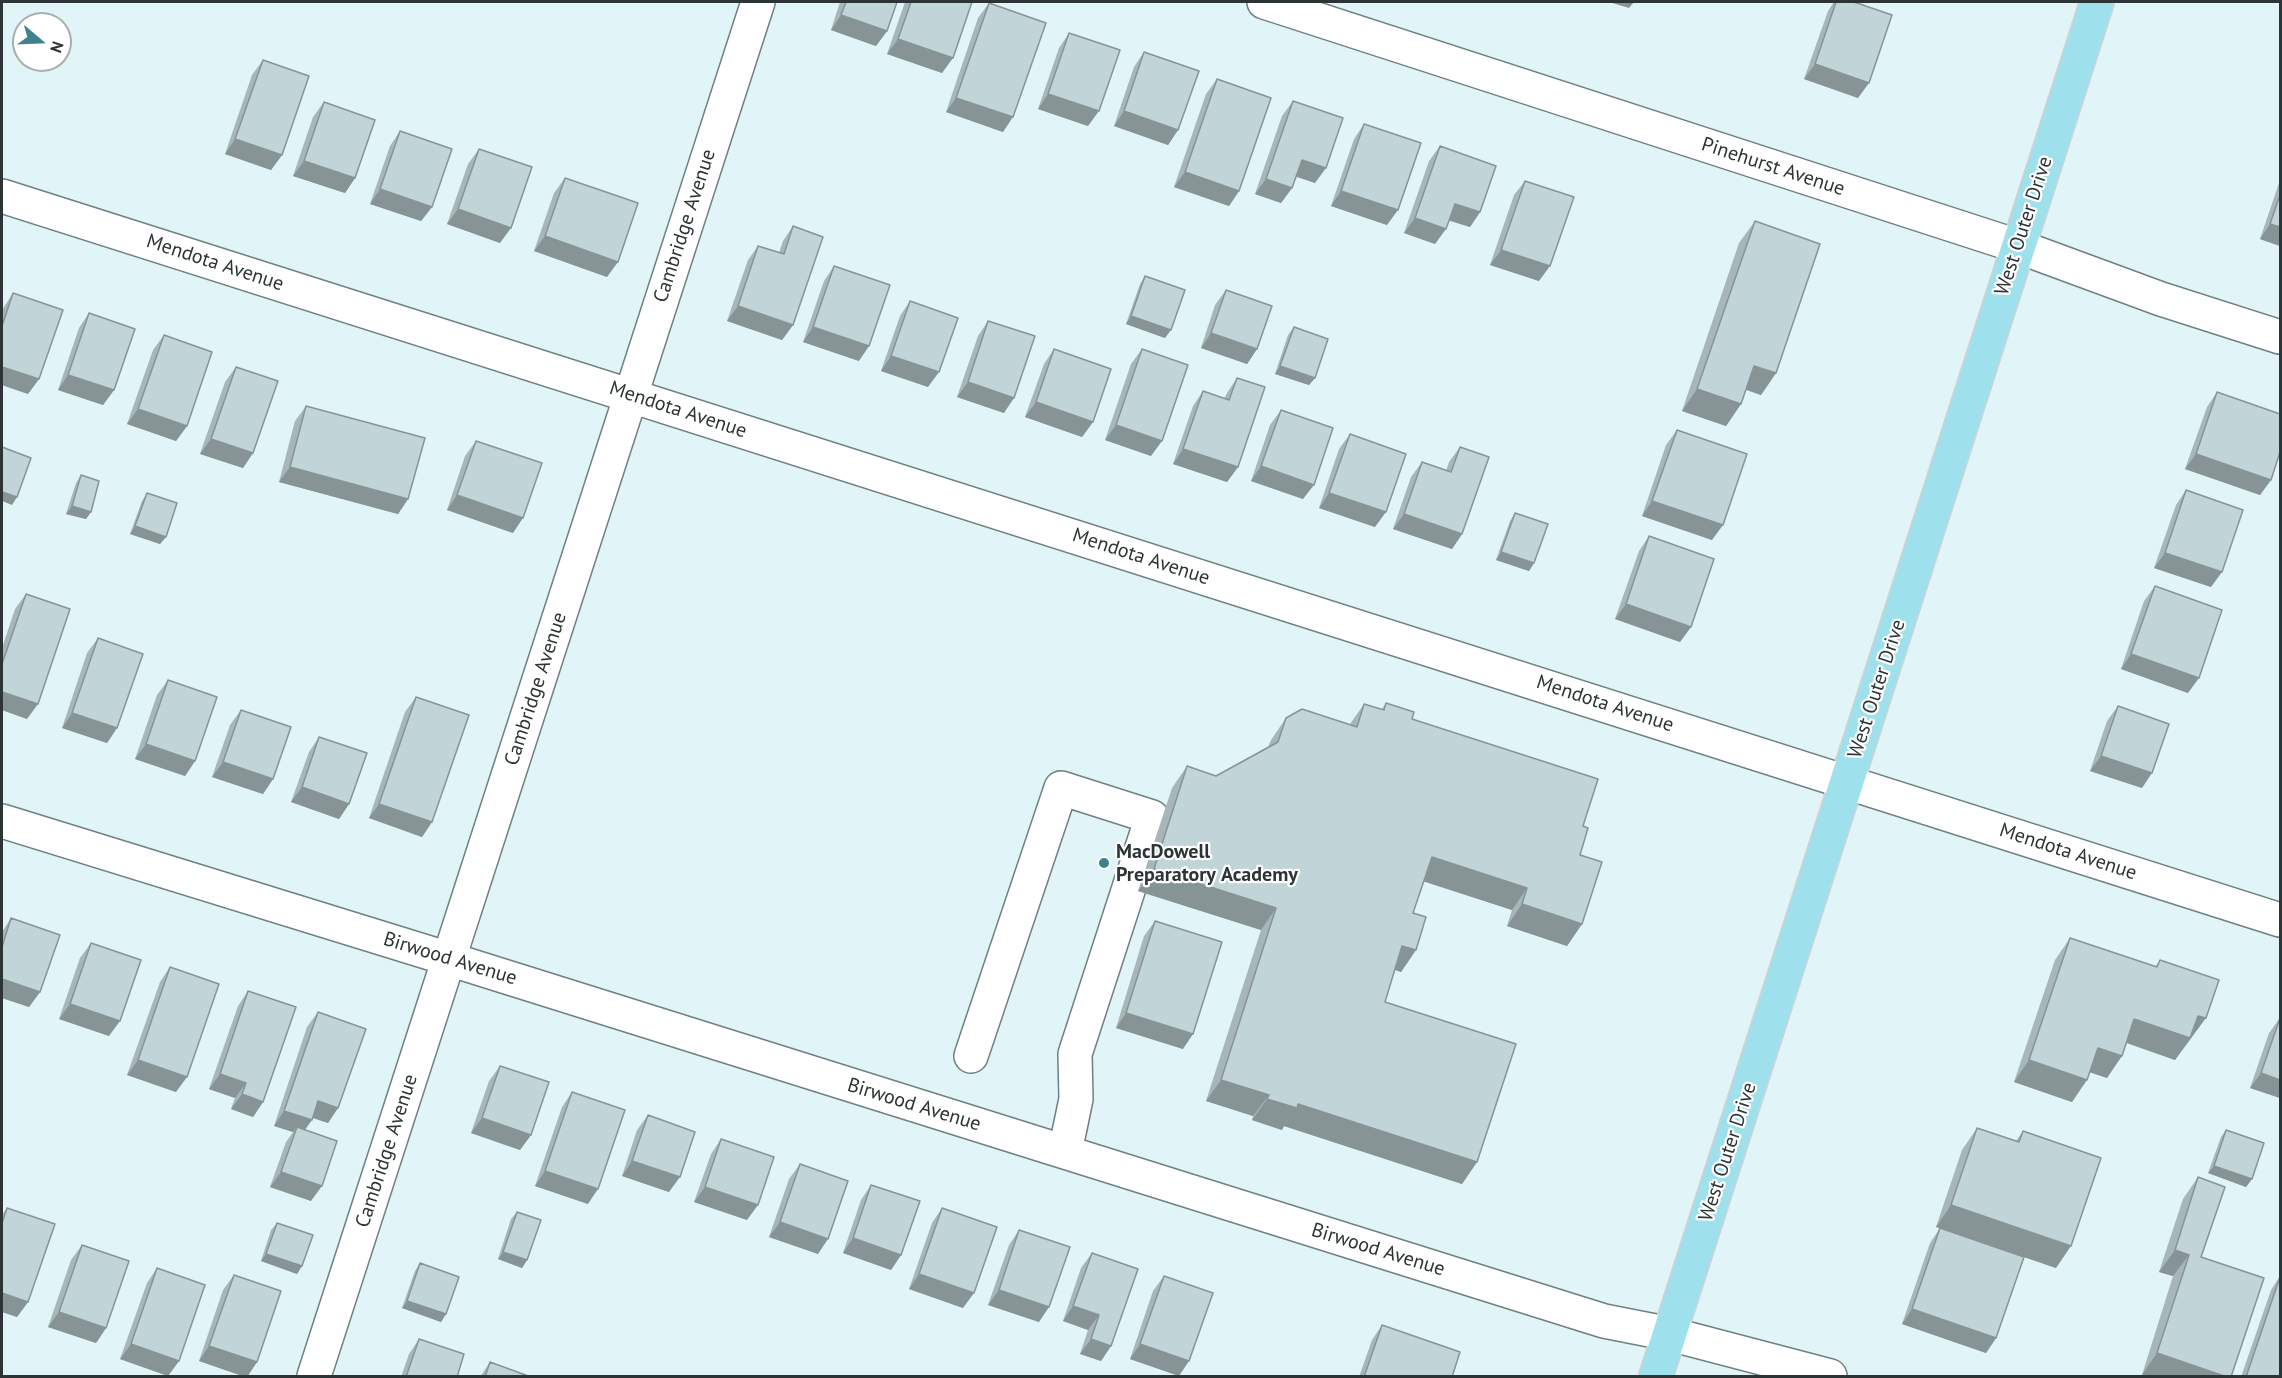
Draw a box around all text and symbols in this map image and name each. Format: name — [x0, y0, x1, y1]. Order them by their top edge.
north arrow — [12, 12, 72, 72]
text: N — [46, 39, 68, 55]
street label: Pinehurst Avenue — [1698, 133, 1848, 201]
street label: Cambridge Avenue — [649, 146, 721, 306]
street label: West Outer Drive — [1990, 154, 2058, 298]
street label: Mendota Avenue — [143, 230, 287, 296]
street label: Mendota Avenue — [606, 377, 750, 443]
street label: Mendota Avenue — [1069, 524, 1213, 590]
street label: Cambridge Avenue — [500, 609, 572, 769]
street label: West Outer Drive — [1843, 617, 1911, 761]
street label: Mendota Avenue — [1533, 671, 1677, 737]
street label: Mendota Avenue — [1996, 819, 2140, 885]
place label: MacDowell Preparatory Academy — [1116, 840, 1298, 887]
marker: MacDowell Preparatory Academy — [1097, 856, 1111, 870]
street label: Birwood Avenue — [380, 927, 520, 991]
street label: Cambridge Avenue — [351, 1071, 423, 1231]
street label: Birwood Avenue — [844, 1073, 984, 1137]
street label: West Outer Drive — [1694, 1080, 1762, 1224]
street label: Birwood Avenue — [1308, 1218, 1448, 1282]

